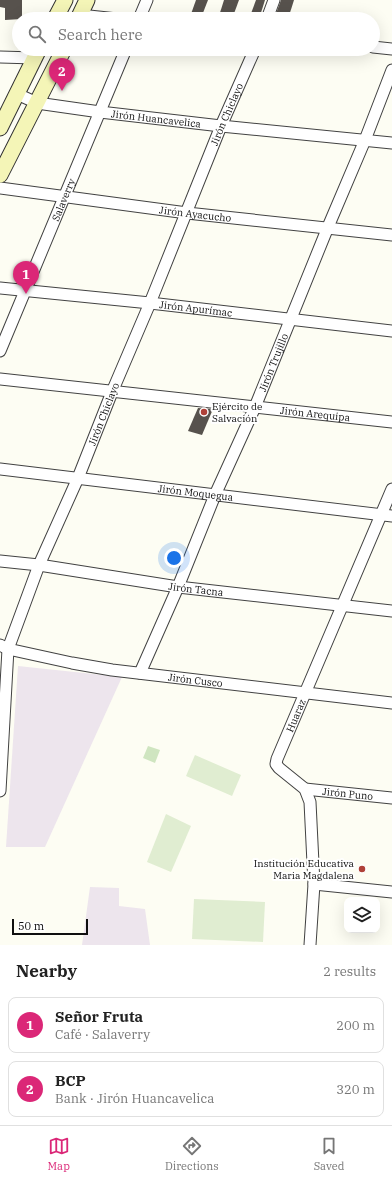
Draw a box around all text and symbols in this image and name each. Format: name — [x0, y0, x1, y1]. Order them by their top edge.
search box — [12, 12, 380, 56]
icon: search — [26, 23, 48, 45]
text: Search here — [58, 25, 143, 44]
pin: 2 — [49, 58, 75, 91]
street label: Jirón Chiclayo — [208, 81, 246, 148]
street label: Jirón Huancavelica — [110, 107, 202, 131]
street label: Salaverry — [49, 176, 78, 223]
street label: Jirón Ayacucho — [158, 203, 232, 225]
pin: 1 — [13, 261, 39, 294]
street label: Jirón Apurímac — [159, 298, 233, 319]
street label: Jirón Trujillo — [256, 331, 291, 394]
street label: Jirón Chiclayo — [85, 380, 122, 448]
place label: Ejército de Salvación — [212, 400, 262, 425]
street label: Jirón Arequipa — [279, 404, 351, 424]
marker: Ejército de Salvación — [199, 407, 209, 417]
street label: Jirón Moquegua — [157, 482, 234, 504]
your location — [164, 548, 184, 568]
street label: Jirón Tacna — [168, 580, 225, 599]
street label: Jirón Cusco — [167, 671, 224, 690]
street label: Huaraz — [283, 697, 309, 734]
street label: Jirón Puno — [322, 785, 374, 803]
place label: Institución Educativa Maria Magdalena — [254, 857, 355, 882]
marker: Institución Educativa Maria Magdalena — [357, 864, 367, 874]
map controls — [344, 897, 380, 933]
button: layers — [344, 897, 380, 933]
scale bar — [12, 917, 88, 936]
text: 50 m — [18, 919, 44, 933]
text: Nearby — [16, 960, 77, 982]
text: 2 results — [323, 963, 376, 980]
text: Señor Fruta — [55, 1007, 143, 1026]
text: 1 — [26, 1017, 34, 1034]
text: 200 m — [336, 1017, 375, 1034]
text: Café · Salaverry — [55, 1026, 150, 1043]
text: BCP — [55, 1071, 86, 1090]
text: 2 — [26, 1081, 34, 1098]
text: 320 m — [336, 1081, 375, 1098]
text: Bank · Jirón Huancavelica — [55, 1090, 214, 1107]
tab: Map — [48, 1135, 70, 1173]
tab: Directions — [165, 1135, 219, 1173]
tab: Saved — [314, 1135, 344, 1173]

